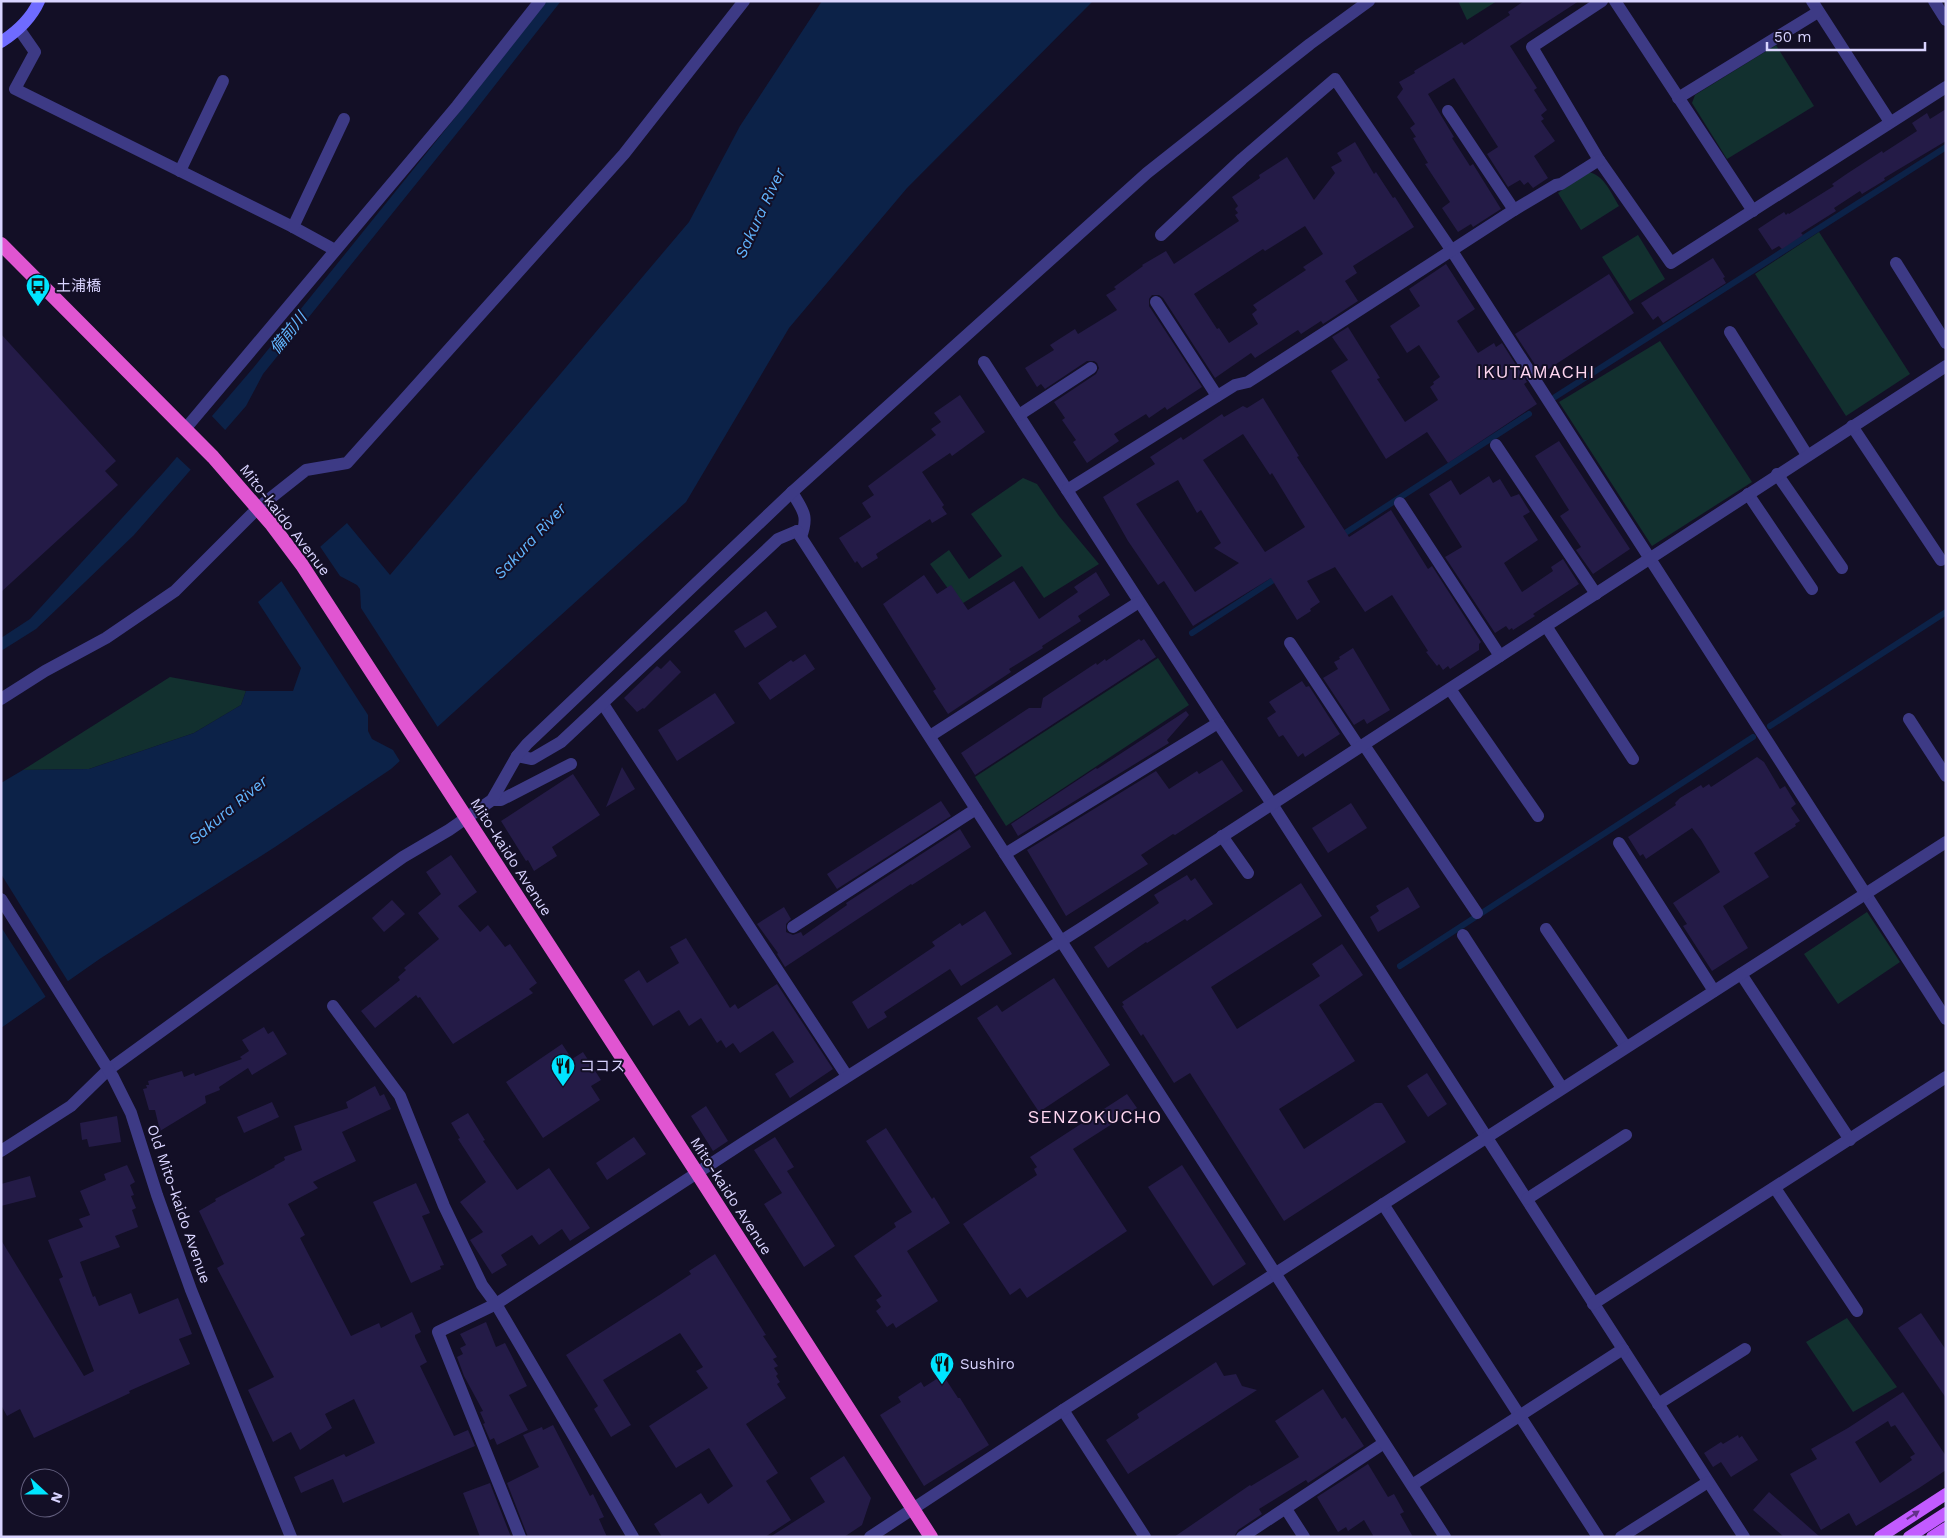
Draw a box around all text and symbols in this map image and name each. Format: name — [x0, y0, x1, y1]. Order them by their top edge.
scale bar — [1767, 20, 1924, 52]
text: 50 m — [1774, 28, 1811, 46]
water label: Sakura River — [731, 164, 790, 261]
bus stop icon: 土浦橋 — [25, 273, 51, 307]
place label: 土浦橋 — [56, 277, 101, 295]
water label: 備前川 — [266, 307, 312, 358]
district label: IKUTAMACHI — [1477, 361, 1595, 382]
street label: Mito-kaido Avenue — [236, 461, 334, 579]
water label: Sakura River — [490, 498, 571, 583]
water label: Sakura River — [185, 771, 272, 849]
street label: Mito-kaido Avenue — [466, 795, 556, 919]
restaurant icon: ココス — [550, 1053, 576, 1087]
place label: ココス — [580, 1057, 625, 1075]
district label: SENZOKUCHO — [1028, 1106, 1162, 1127]
street label: Old Mito-kaido Avenue — [143, 1122, 215, 1286]
street label: Mito-kaido Avenue — [686, 1134, 776, 1258]
restaurant icon: Sushiro — [929, 1351, 955, 1385]
place label: Sushiro — [960, 1355, 1015, 1373]
north arrow — [20, 1468, 70, 1518]
text: N — [48, 1490, 66, 1505]
one-way arrow — [1906, 1511, 1919, 1520]

